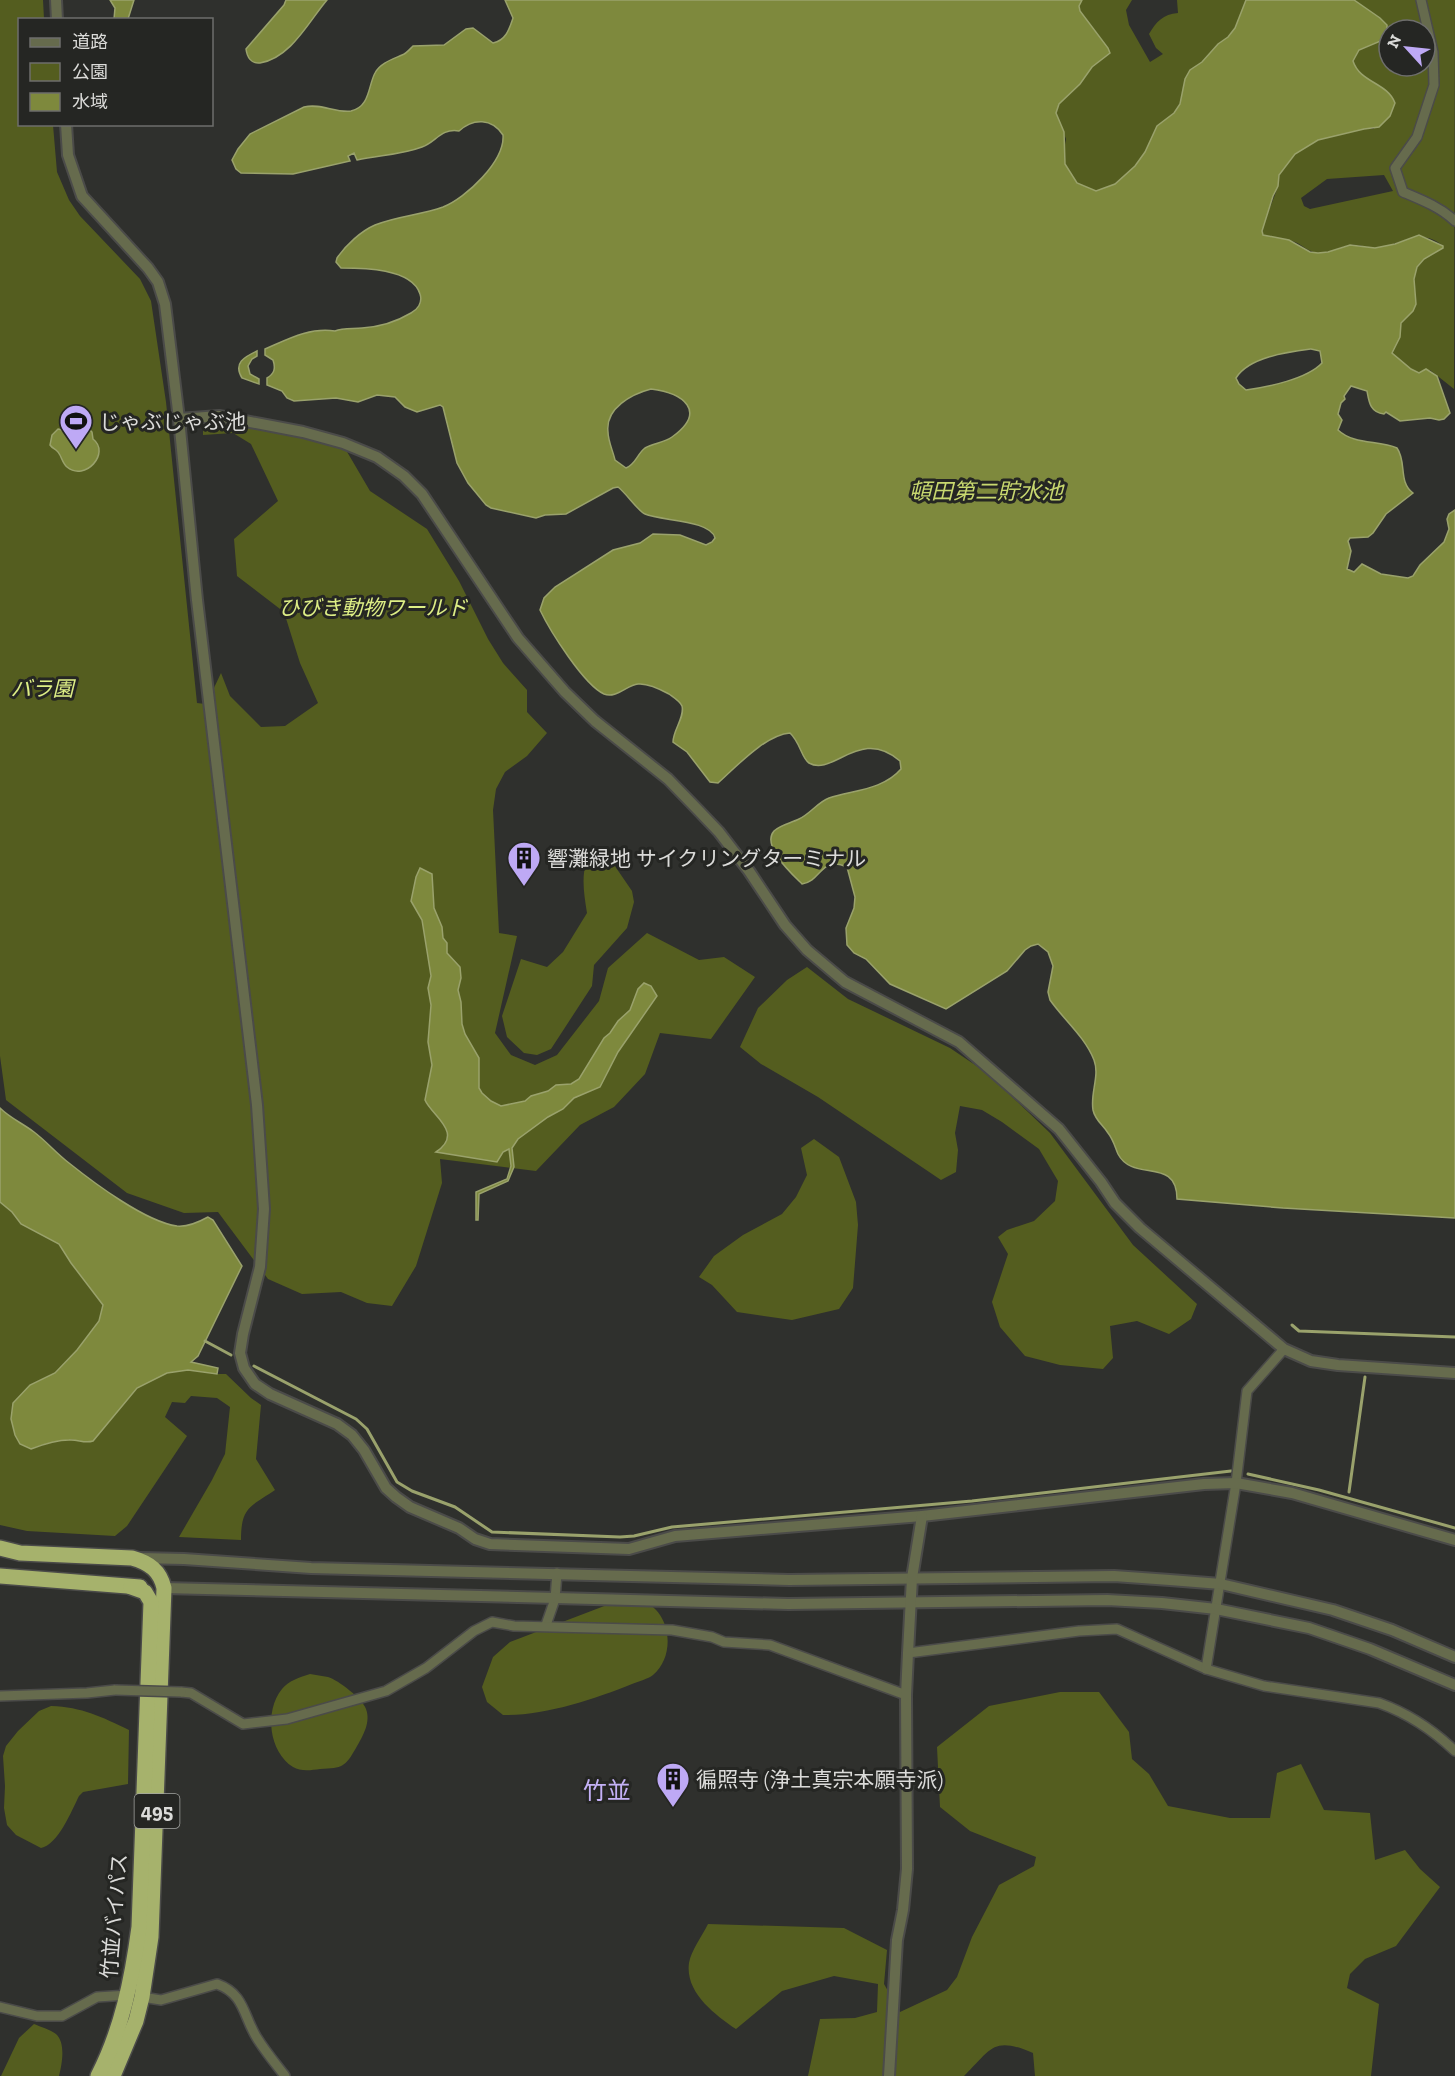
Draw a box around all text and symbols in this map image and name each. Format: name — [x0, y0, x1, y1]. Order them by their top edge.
legend — [18, 18, 213, 126]
north arrow — [1377, 18, 1437, 78]
text: 道路 — [72, 31, 108, 53]
text: N — [1383, 32, 1405, 51]
text: 公園 — [72, 61, 108, 83]
text: 水域 — [72, 91, 108, 113]
sports icon: じゃぶじゃぶ池 — [58, 403, 94, 450]
place label: じゃぶじゃぶ池 — [99, 409, 246, 434]
water label: 頓田第二貯水池 — [909, 478, 1065, 505]
park label: ひびき動物ワールド — [279, 595, 468, 620]
park label: バラ園 — [11, 676, 76, 701]
building icon: 響灘緑地 サイクリングターミナル — [506, 840, 542, 887]
place label: 響灘緑地 サイクリングターミナル — [547, 846, 866, 871]
building icon: 徧照寺 (浄土真宗本願寺派) — [655, 1761, 691, 1808]
place label: 徧照寺 (浄土真宗本願寺派) — [696, 1767, 943, 1792]
district label: 竹並 — [583, 1776, 631, 1805]
road number: 495 — [134, 1794, 180, 1828]
street label: 竹並バイパス — [96, 1852, 132, 1980]

